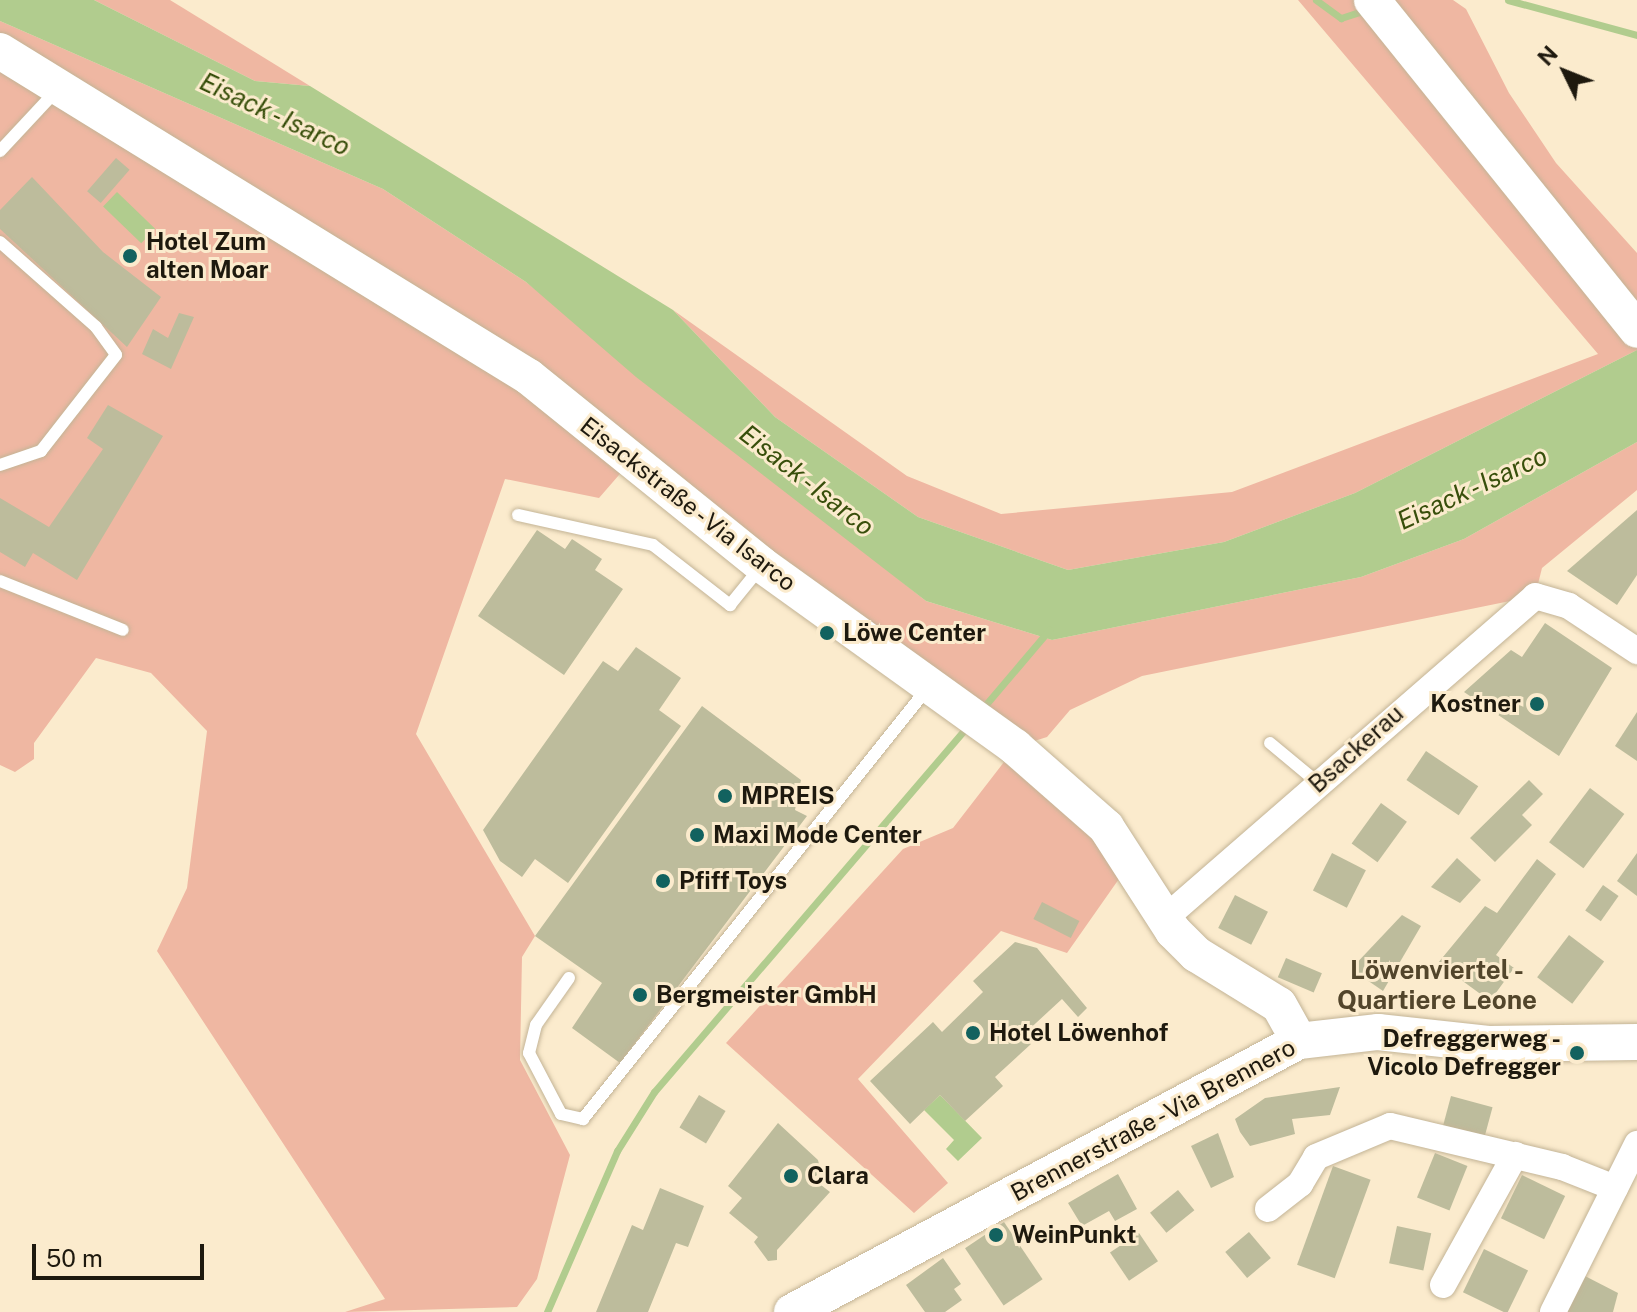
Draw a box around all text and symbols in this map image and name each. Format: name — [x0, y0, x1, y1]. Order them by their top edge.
north arrow — [1525, 32, 1605, 112]
text: N — [1532, 40, 1563, 71]
water label: Eisack - Isarco — [192, 64, 358, 164]
place label: Hotel Zum alten Moar — [146, 228, 269, 284]
marker: Hotel Zum alten Moar — [121, 247, 139, 265]
street label: Eisackstraße - Via Isarco — [572, 409, 804, 599]
water label: Eisack - Isarco — [731, 416, 883, 544]
water label: Eisack - Isarco — [1389, 438, 1555, 538]
place label: Löwe Center — [843, 619, 986, 647]
marker: Löwe Center — [818, 624, 836, 642]
place label: Kostner — [1430, 690, 1521, 718]
marker: Kostner — [1528, 695, 1546, 713]
street label: Bsackerau — [1303, 699, 1409, 799]
place label: MPREIS — [741, 782, 835, 810]
marker: MPREIS — [716, 787, 734, 805]
place label: Maxi Mode Center — [713, 821, 922, 849]
marker: Maxi Mode Center — [688, 826, 706, 844]
place label: Pfiff Toys — [679, 867, 787, 895]
marker: Pfiff Toys — [654, 872, 672, 890]
district label: Löwenviertel - Quartiere Leone — [1337, 954, 1537, 1016]
place label: Bergmeister GmbH — [656, 981, 877, 1009]
marker: Bergmeister GmbH — [631, 986, 649, 1004]
place label: Hotel Löwenhof — [989, 1019, 1168, 1047]
marker: Hotel Löwenhof — [964, 1024, 982, 1042]
place label: Defreggerweg - Vicolo Defregger — [1367, 1025, 1561, 1081]
street label: Brennerstraße - Via Brennero — [1003, 1031, 1303, 1209]
marker: Defreggerweg - Vicolo Defregger — [1568, 1044, 1586, 1062]
place label: Clara — [807, 1162, 869, 1190]
marker: Clara — [782, 1167, 800, 1185]
place label: WeinPunkt — [1012, 1221, 1137, 1249]
marker: WeinPunkt — [987, 1226, 1005, 1244]
scale bar — [36, 1228, 208, 1278]
text: 50 m — [46, 1244, 103, 1272]

